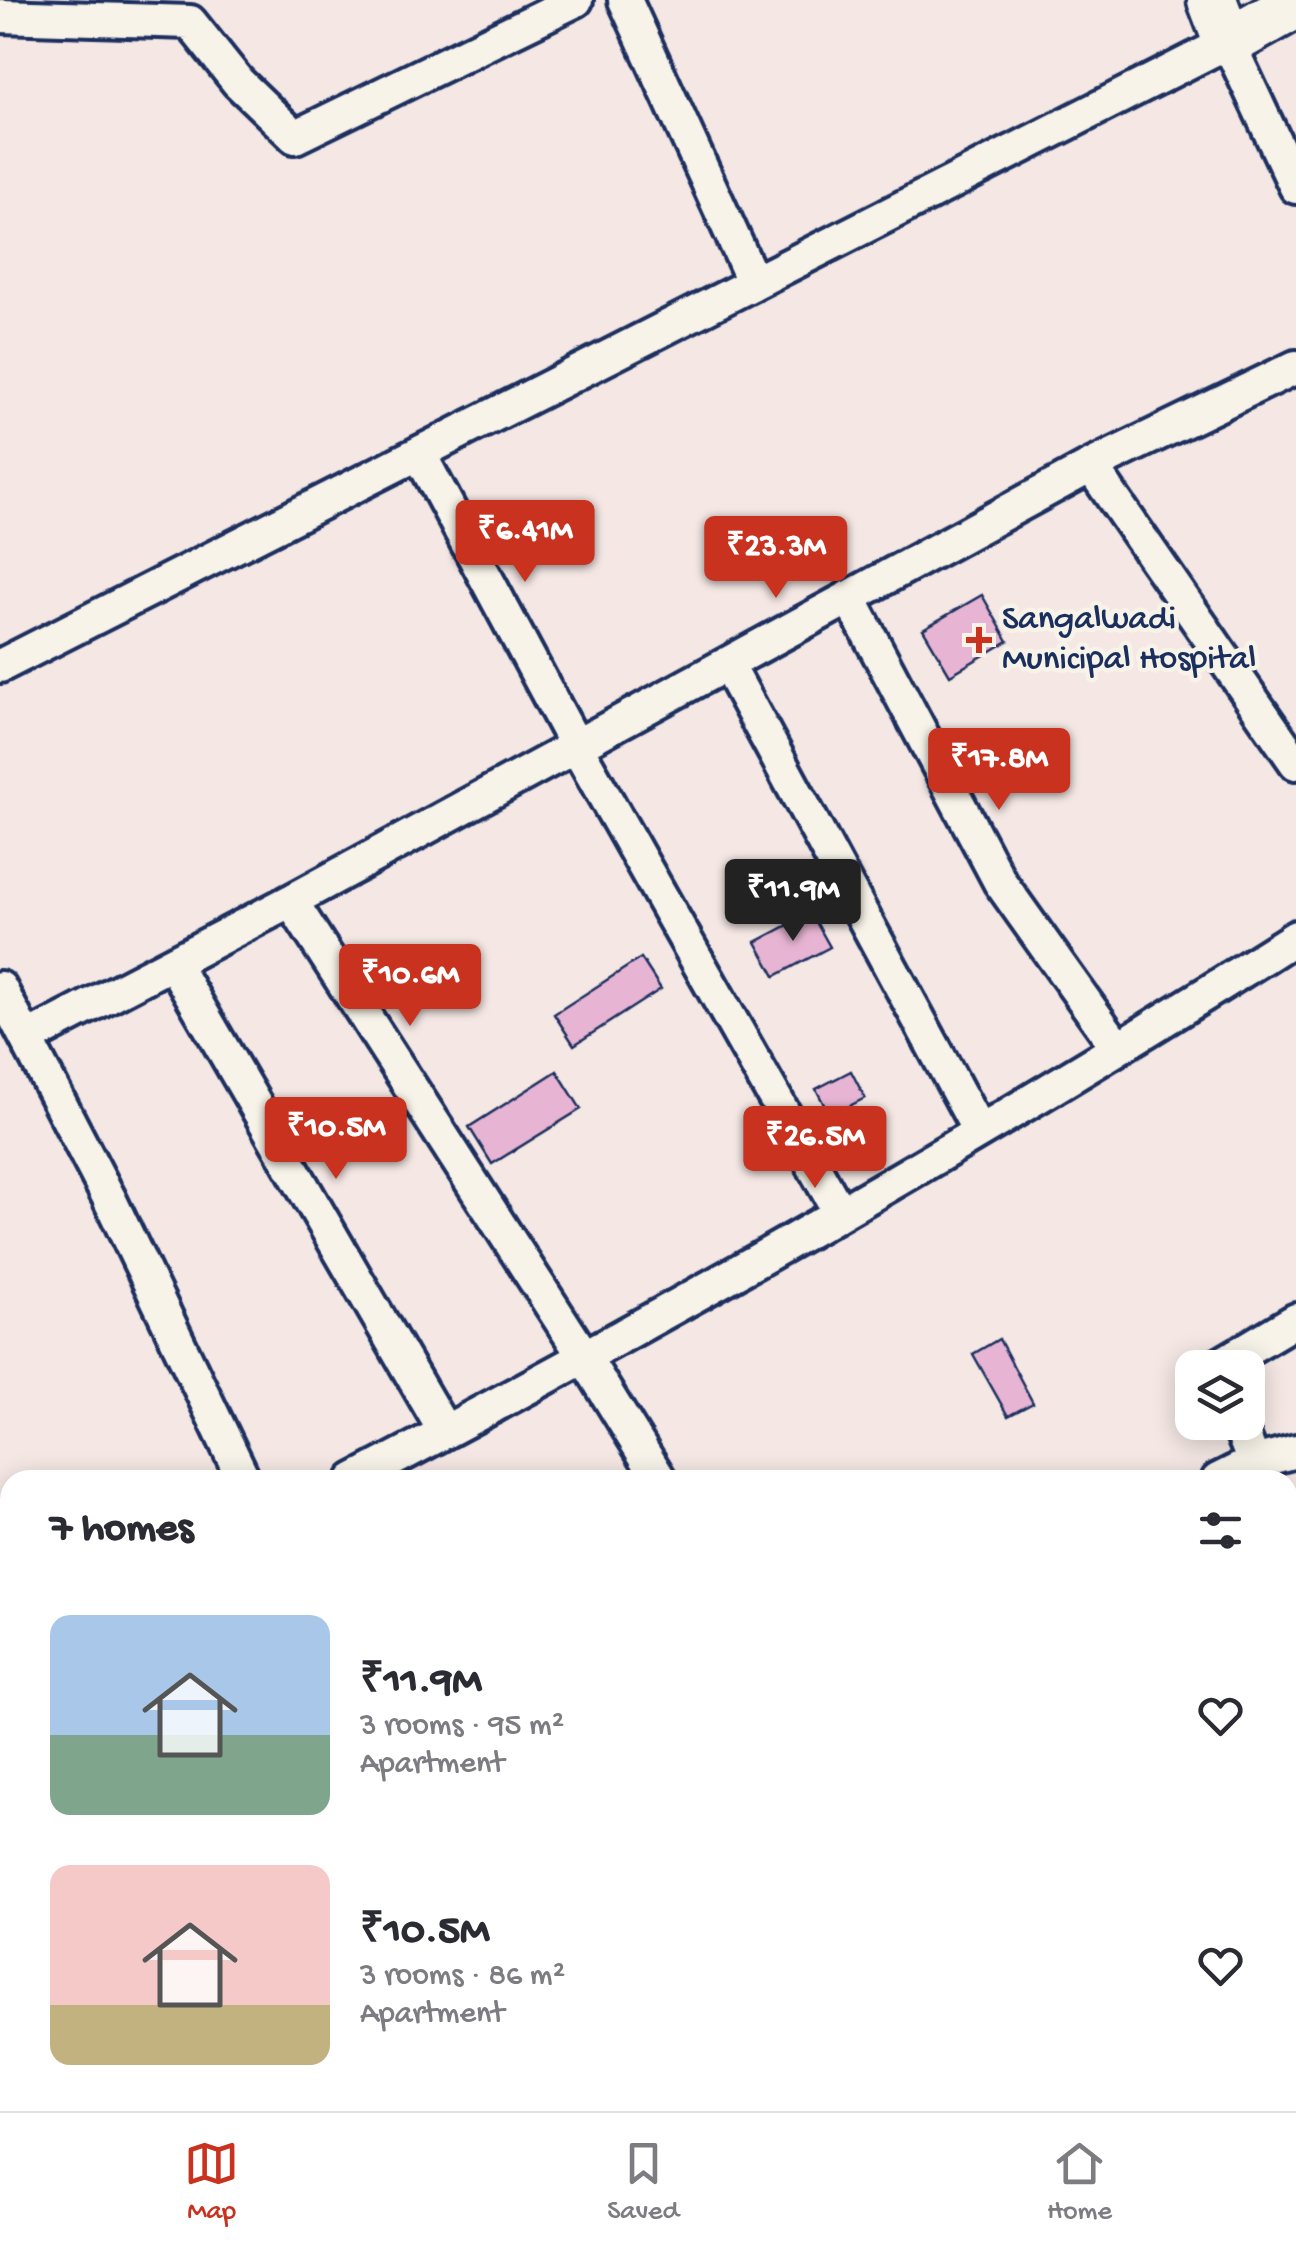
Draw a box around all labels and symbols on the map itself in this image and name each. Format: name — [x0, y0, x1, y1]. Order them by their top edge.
pin: ₹6.41M — [444, 500, 606, 585]
pin: ₹23.3M — [695, 516, 857, 601]
place label: Sangalwadi Municipal Hospital — [1002, 600, 1256, 681]
marker: Sangalwadi Municipal Hospital — [966, 627, 992, 653]
pin: ₹17.8M — [918, 728, 1080, 813]
pin: ₹11.9M — [712, 859, 874, 944]
pin: ₹10.6M — [329, 944, 491, 1029]
pin: ₹10.5M — [255, 1097, 417, 1182]
pin: ₹26.5M — [734, 1106, 896, 1191]

